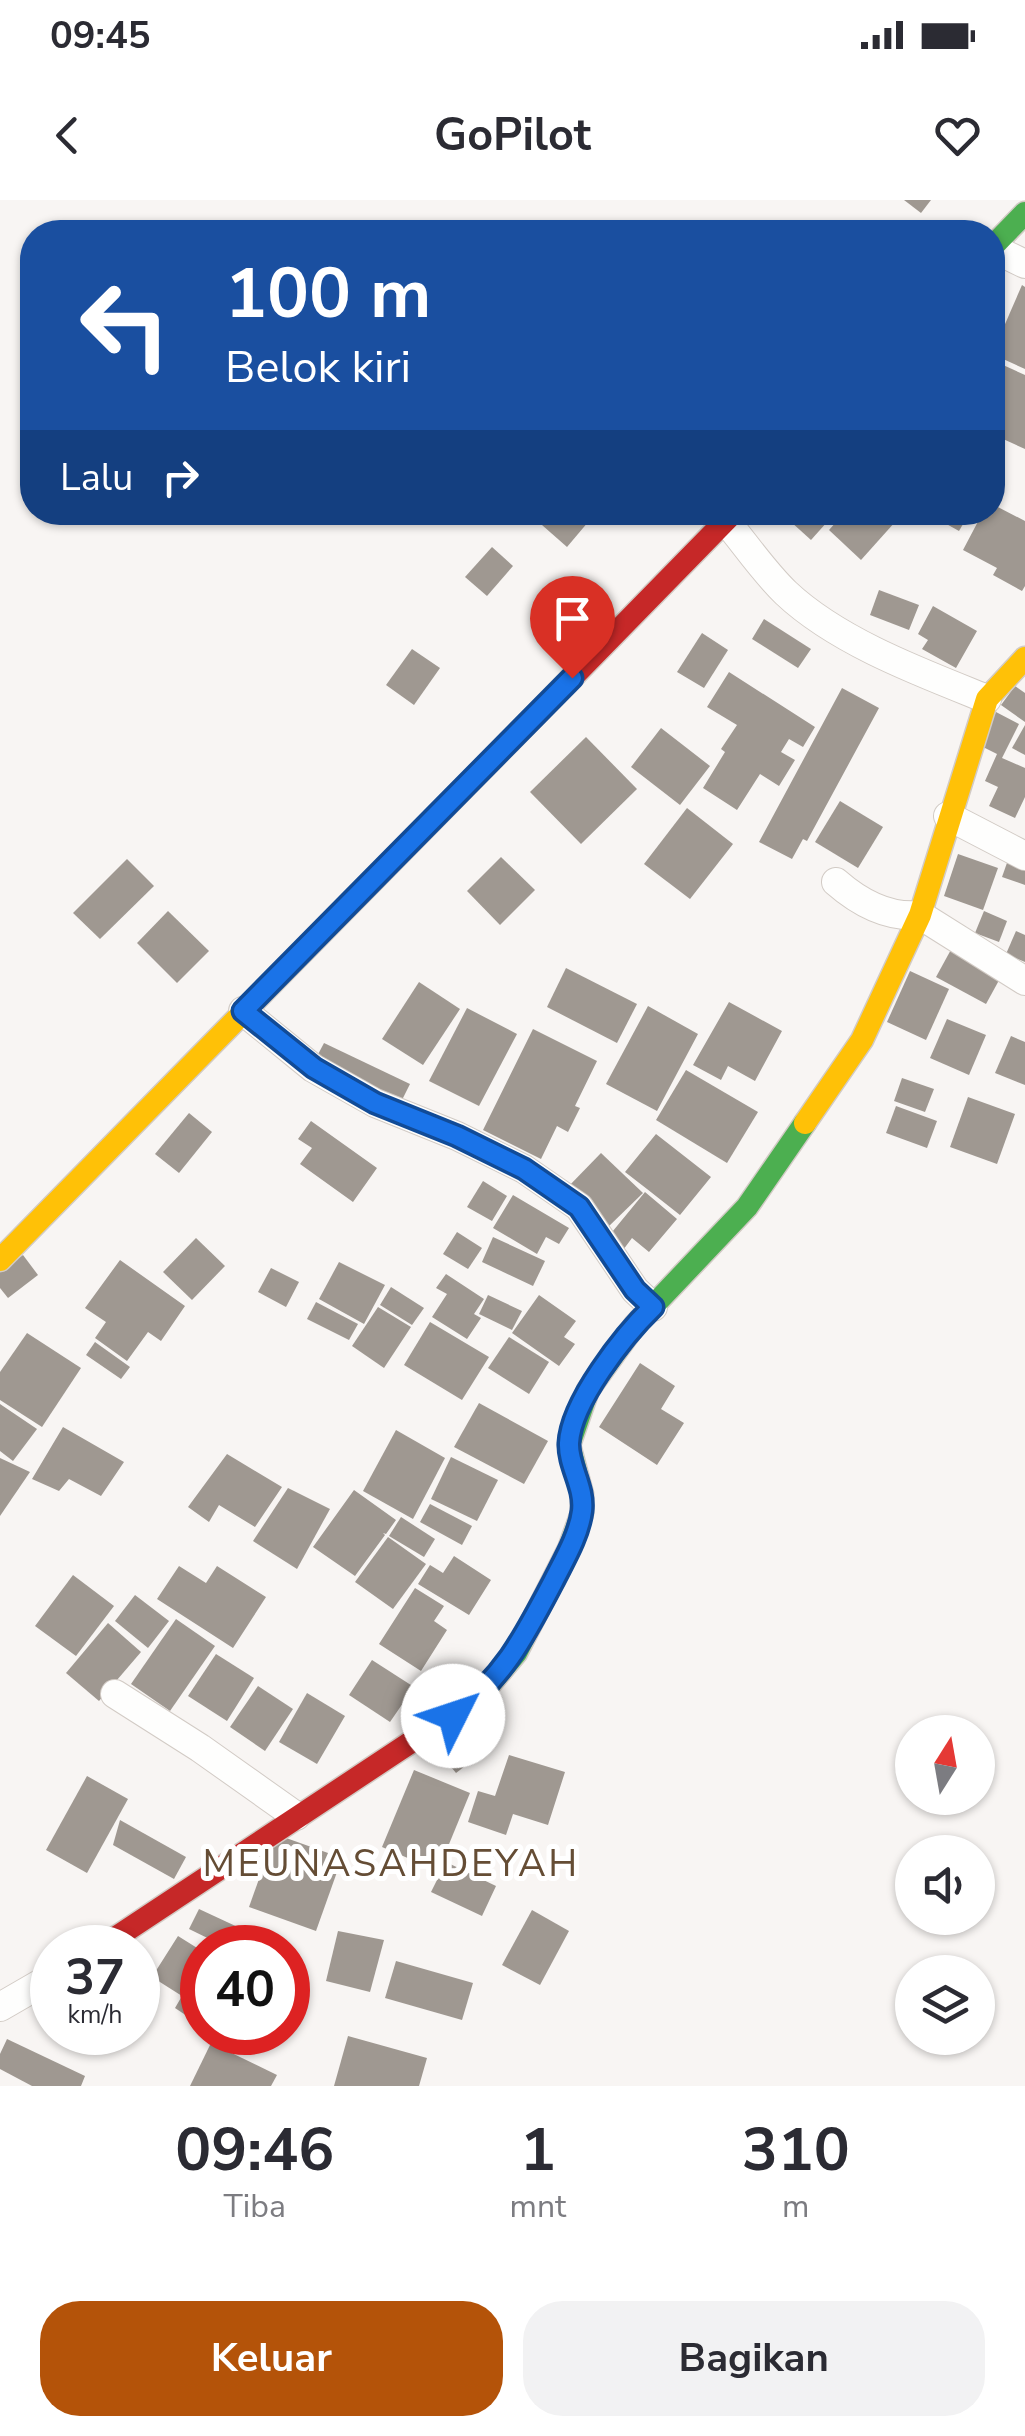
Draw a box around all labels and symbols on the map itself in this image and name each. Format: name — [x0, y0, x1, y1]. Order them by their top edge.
pin — [530, 576, 615, 679]
position arrow — [401, 1664, 505, 1768]
north arrow — [895, 1715, 995, 1815]
district label: MEUNASAHDEYAH — [202, 1838, 580, 1889]
speed limit sign: 40 — [180, 1925, 310, 2055]

